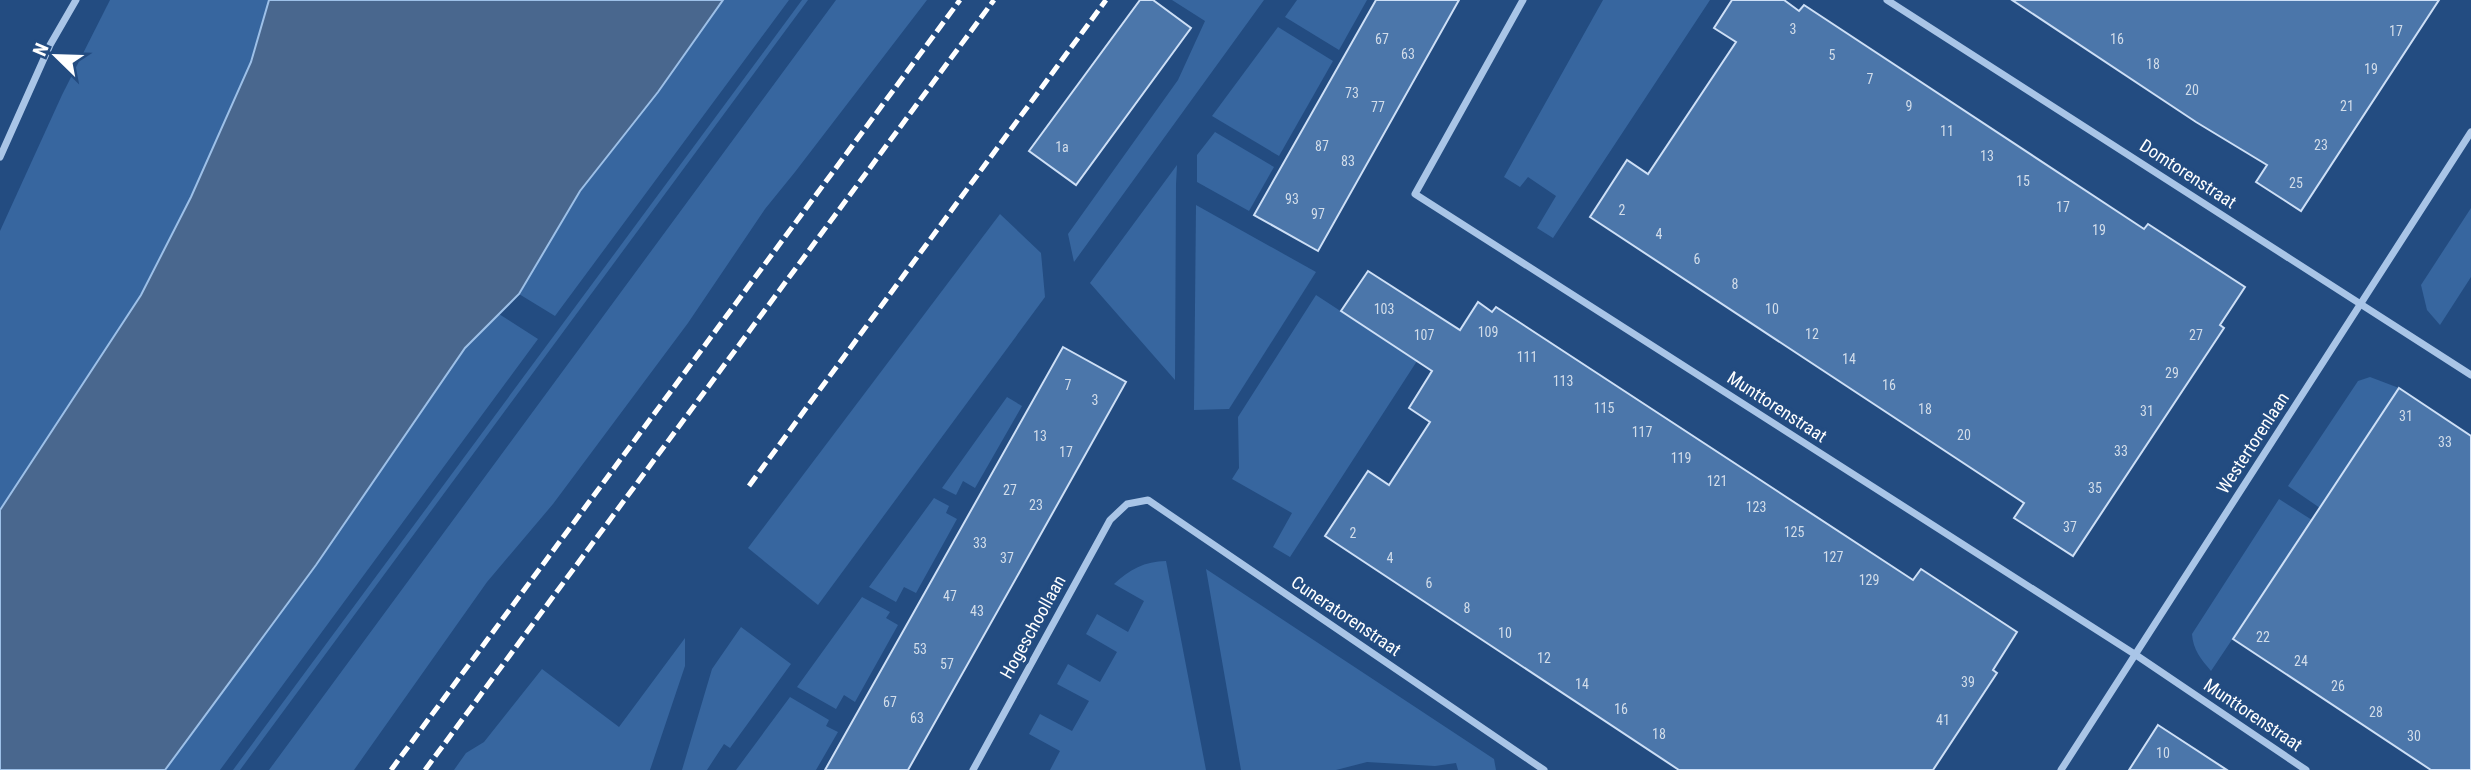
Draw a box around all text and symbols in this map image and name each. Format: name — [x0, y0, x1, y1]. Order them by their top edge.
north arrow — [21, 21, 91, 91]
house number: 3 — [1790, 21, 1796, 37]
house number: 17 — [2389, 23, 2403, 39]
house number: 67 — [1375, 31, 1389, 47]
house number: 16 — [2110, 31, 2124, 47]
text: N — [28, 40, 54, 59]
house number: 63 — [1401, 46, 1415, 62]
house number: 5 — [1829, 47, 1836, 63]
house number: 18 — [2146, 56, 2160, 72]
house number: 19 — [2364, 61, 2378, 77]
house number: 7 — [1867, 71, 1874, 87]
house number: 20 — [2185, 82, 2199, 98]
house number: 73 — [1345, 85, 1359, 101]
house number: 9 — [1906, 98, 1912, 114]
house number: 21 — [2340, 98, 2354, 114]
house number: 77 — [1371, 99, 1385, 115]
house number: 11 — [1940, 123, 1954, 139]
street label: Domtorenstraat — [2136, 135, 2240, 213]
house number: 23 — [2314, 137, 2328, 153]
house number: 87 — [1315, 138, 1329, 154]
house number: 1a — [1055, 139, 1069, 155]
house number: 13 — [1980, 148, 1994, 164]
house number: 83 — [1341, 153, 1355, 169]
house number: 15 — [2016, 173, 2030, 189]
house number: 25 — [2289, 175, 2303, 191]
house number: 93 — [1285, 191, 1299, 207]
house number: 17 — [2056, 199, 2070, 215]
house number: 2 — [1619, 202, 1626, 218]
house number: 97 — [1311, 206, 1325, 222]
house number: 19 — [2092, 222, 2106, 238]
house number: 4 — [1656, 226, 1663, 242]
house number: 6 — [1694, 251, 1701, 267]
house number: 8 — [1732, 276, 1739, 292]
house number: 103 — [1374, 301, 1394, 317]
house number: 10 — [1765, 301, 1779, 317]
house number: 109 — [1478, 324, 1498, 340]
house number: 12 — [1805, 326, 1819, 342]
house number: 107 — [1414, 327, 1434, 343]
house number: 27 — [2189, 327, 2203, 343]
house number: 111 — [1517, 349, 1537, 365]
house number: 14 — [1842, 351, 1856, 367]
house number: 29 — [2165, 365, 2179, 381]
street label: Munttorenstraat — [1724, 367, 1831, 446]
house number: 113 — [1553, 373, 1573, 389]
house number: 7 — [1065, 377, 1072, 393]
house number: 16 — [1882, 377, 1896, 393]
street label: Westertorenlaan — [2212, 388, 2293, 497]
house number: 3 — [1092, 392, 1098, 408]
house number: 115 — [1594, 400, 1614, 416]
house number: 18 — [1918, 401, 1932, 417]
house number: 31 — [2140, 403, 2154, 419]
house number: 31 — [2399, 408, 2413, 424]
house number: 117 — [1632, 424, 1652, 440]
house number: 20 — [1957, 427, 1971, 443]
house number: 13 — [1033, 428, 1047, 444]
house number: 33 — [2438, 434, 2452, 450]
house number: 33 — [2114, 443, 2128, 459]
house number: 17 — [1059, 444, 1073, 460]
house number: 119 — [1671, 450, 1691, 466]
house number: 121 — [1707, 473, 1727, 489]
house number: 35 — [2088, 480, 2102, 496]
house number: 27 — [1003, 482, 1017, 498]
house number: 23 — [1029, 497, 1043, 513]
house number: 123 — [1746, 499, 1766, 515]
house number: 37 — [2063, 519, 2077, 535]
house number: 125 — [1784, 524, 1804, 540]
house number: 2 — [1350, 525, 1357, 541]
house number: 33 — [973, 535, 987, 551]
house number: 127 — [1823, 549, 1843, 565]
house number: 37 — [1000, 550, 1014, 566]
house number: 4 — [1387, 550, 1394, 566]
street label: Hogeschoollaan — [995, 571, 1070, 682]
street label: Cuneratorenstraat — [1287, 571, 1405, 660]
house number: 129 — [1859, 572, 1879, 588]
house number: 6 — [1426, 575, 1433, 591]
house number: 47 — [943, 588, 957, 604]
house number: 8 — [1464, 600, 1471, 616]
house number: 43 — [970, 603, 984, 619]
house number: 10 — [1498, 625, 1512, 641]
house number: 22 — [2256, 629, 2270, 645]
house number: 53 — [913, 641, 927, 657]
house number: 12 — [1537, 650, 1551, 666]
house number: 24 — [2294, 653, 2308, 669]
house number: 57 — [940, 656, 954, 672]
house number: 39 — [1961, 674, 1975, 690]
street label: Munttorenstraat — [2200, 674, 2307, 755]
house number: 14 — [1575, 676, 1589, 692]
house number: 26 — [2331, 678, 2345, 694]
house number: 67 — [883, 694, 897, 710]
house number: 16 — [1614, 701, 1628, 717]
house number: 28 — [2369, 704, 2383, 720]
house number: 63 — [910, 710, 924, 726]
house number: 41 — [1936, 712, 1950, 728]
house number: 18 — [1652, 726, 1666, 742]
house number: 30 — [2407, 728, 2421, 744]
house number: 10 — [2156, 745, 2170, 761]

